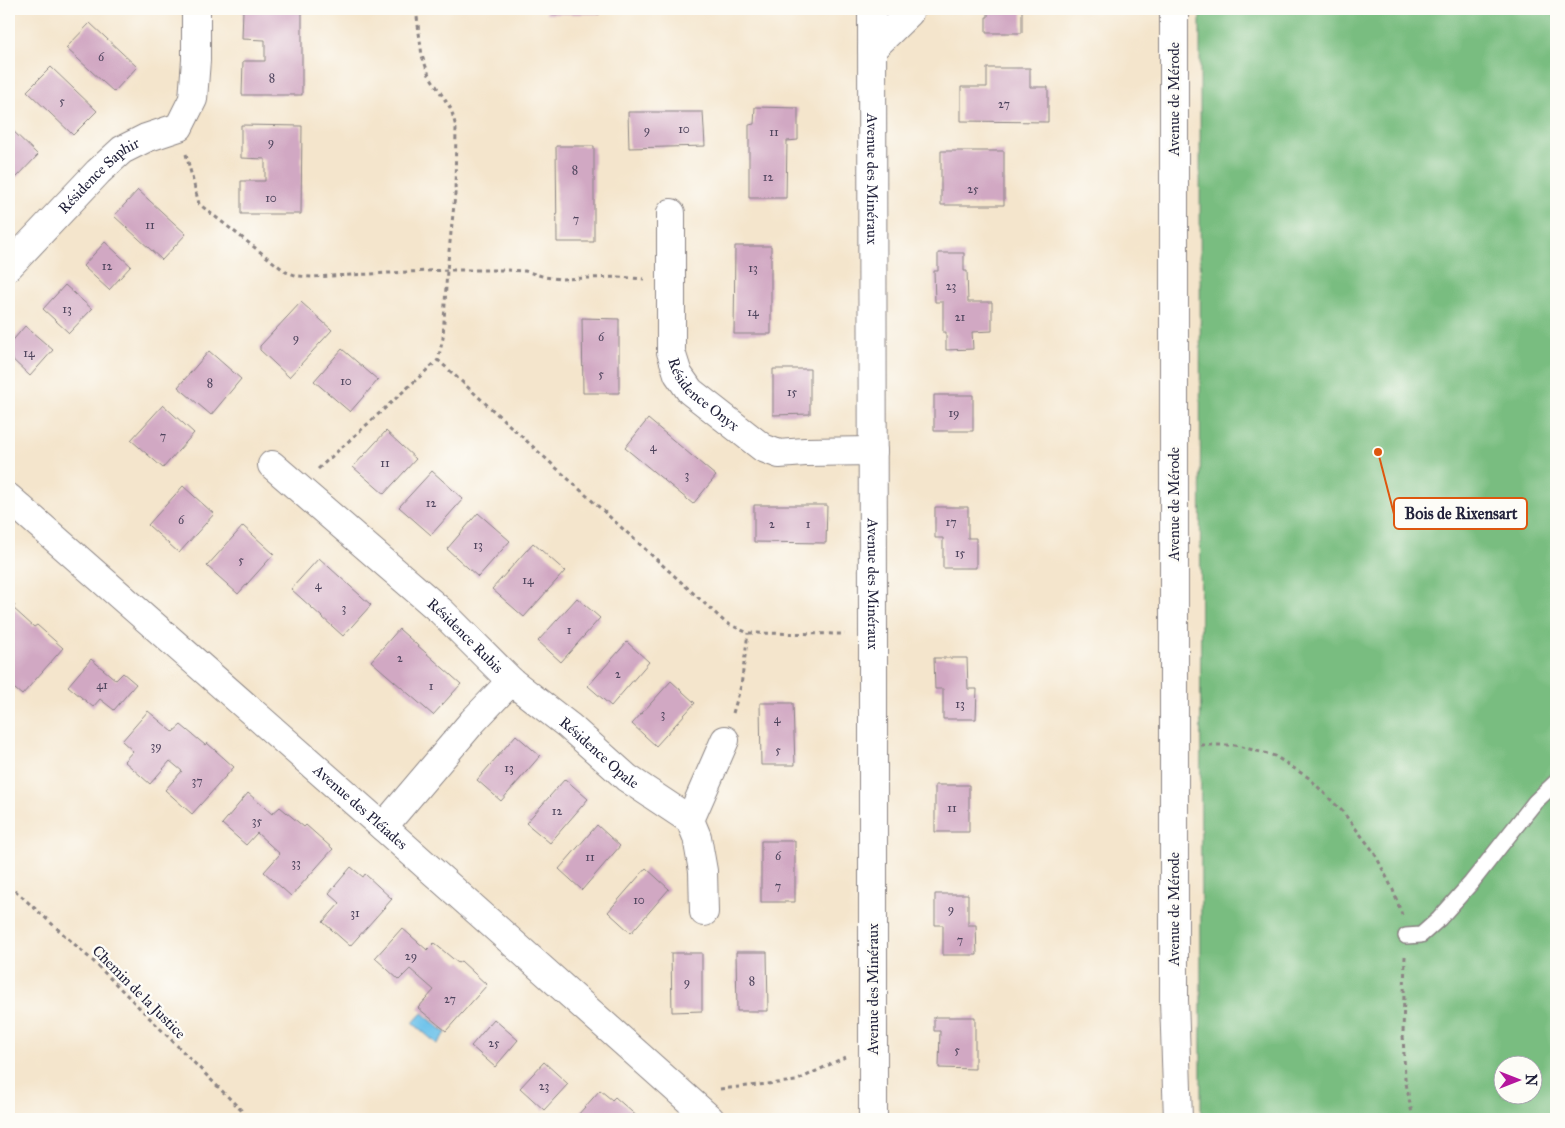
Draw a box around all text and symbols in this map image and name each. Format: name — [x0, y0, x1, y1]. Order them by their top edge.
street label: Avenue de Mérode — [1165, 42, 1183, 157]
house number: 6 — [98, 50, 105, 64]
house number: 8 — [269, 71, 275, 85]
house number: 5 — [59, 94, 65, 108]
house number: 27 — [998, 97, 1010, 111]
street label: Avenue des Minéraux — [863, 112, 881, 245]
house number: 10 — [678, 122, 690, 136]
house number: 9 — [644, 123, 650, 137]
house number: 11 — [769, 125, 779, 139]
street label: Résidence Saphir — [55, 134, 143, 217]
house number: 9 — [268, 135, 274, 149]
house number: 8 — [572, 163, 578, 177]
house number: 12 — [763, 170, 773, 184]
house number: 25 — [967, 182, 979, 196]
house number: 10 — [265, 191, 277, 205]
house number: 7 — [573, 212, 579, 226]
house number: 11 — [145, 218, 155, 232]
house number: 12 — [102, 259, 112, 273]
house number: 13 — [748, 261, 758, 275]
house number: 23 — [946, 279, 957, 293]
house number: 13 — [62, 302, 72, 316]
house number: 14 — [747, 305, 759, 319]
house number: 21 — [955, 310, 966, 324]
house number: 6 — [598, 330, 605, 344]
house number: 9 — [293, 331, 299, 345]
house number: 14 — [23, 346, 35, 360]
street label: Résidence Onyx — [664, 355, 743, 435]
house number: 5 — [598, 367, 604, 381]
house number: 10 — [340, 374, 352, 388]
house number: 8 — [207, 376, 213, 390]
house number: 15 — [787, 385, 798, 399]
house number: 19 — [948, 406, 960, 420]
house number: 7 — [160, 429, 166, 443]
house number: 4 — [650, 440, 657, 454]
street label: Avenue de Mérode — [1165, 447, 1183, 562]
house number: 11 — [380, 456, 390, 470]
house number: 3 — [685, 468, 690, 482]
house number: 12 — [426, 496, 436, 510]
callout: Bois de Rixensart — [1394, 498, 1527, 529]
text: Bois de Rixensart — [1405, 504, 1518, 523]
house number: 6 — [178, 513, 185, 527]
house number: 17 — [945, 515, 957, 529]
house number: 2 — [769, 517, 775, 531]
house number: 1 — [806, 517, 811, 531]
street label: Avenue des Minéraux — [864, 517, 882, 650]
house number: 13 — [473, 538, 483, 552]
house number: 15 — [955, 546, 966, 560]
house number: 5 — [238, 553, 244, 567]
house number: 14 — [522, 573, 534, 587]
house number: 4 — [315, 578, 322, 592]
street label: Résidence Rubis — [424, 594, 507, 677]
house number: 3 — [342, 601, 347, 615]
house number: 1 — [567, 623, 572, 637]
house number: 2 — [397, 651, 403, 665]
house number: 2 — [615, 667, 621, 681]
house number: 41 — [96, 678, 108, 692]
house number: 1 — [429, 679, 434, 693]
house number: 13 — [955, 697, 965, 711]
house number: 3 — [661, 707, 666, 721]
house number: 4 — [774, 712, 781, 726]
street label: Résidence Opale — [556, 713, 642, 792]
house number: 39 — [150, 739, 162, 753]
house number: 5 — [775, 743, 781, 757]
street label: Avenue des Pléiades — [309, 760, 411, 853]
house number: 13 — [504, 761, 514, 775]
house number: 37 — [191, 774, 203, 788]
house number: 11 — [947, 801, 957, 815]
house number: 12 — [552, 804, 562, 818]
house number: 35 — [252, 814, 263, 828]
house number: 6 — [775, 849, 782, 863]
house number: 11 — [585, 850, 595, 864]
street label: Avenue de Mérode — [1165, 852, 1183, 967]
house number: 33 — [291, 856, 301, 870]
house number: 7 — [775, 879, 781, 893]
house number: 10 — [633, 893, 645, 907]
house number: 9 — [948, 902, 954, 916]
house number: 31 — [350, 906, 360, 920]
street label: Avenue des Minéraux — [864, 923, 882, 1056]
house number: 7 — [957, 933, 963, 947]
street label: Chemin de la Justice — [88, 942, 189, 1043]
house number: 29 — [405, 949, 417, 963]
house number: 8 — [749, 974, 755, 988]
house number: 9 — [684, 975, 690, 989]
house number: 27 — [444, 992, 456, 1006]
house number: 25 — [488, 1036, 500, 1050]
house number: 5 — [954, 1043, 960, 1057]
north arrow — [1492, 1056, 1542, 1106]
text: N — [1522, 1074, 1539, 1086]
house number: 23 — [539, 1079, 550, 1093]

